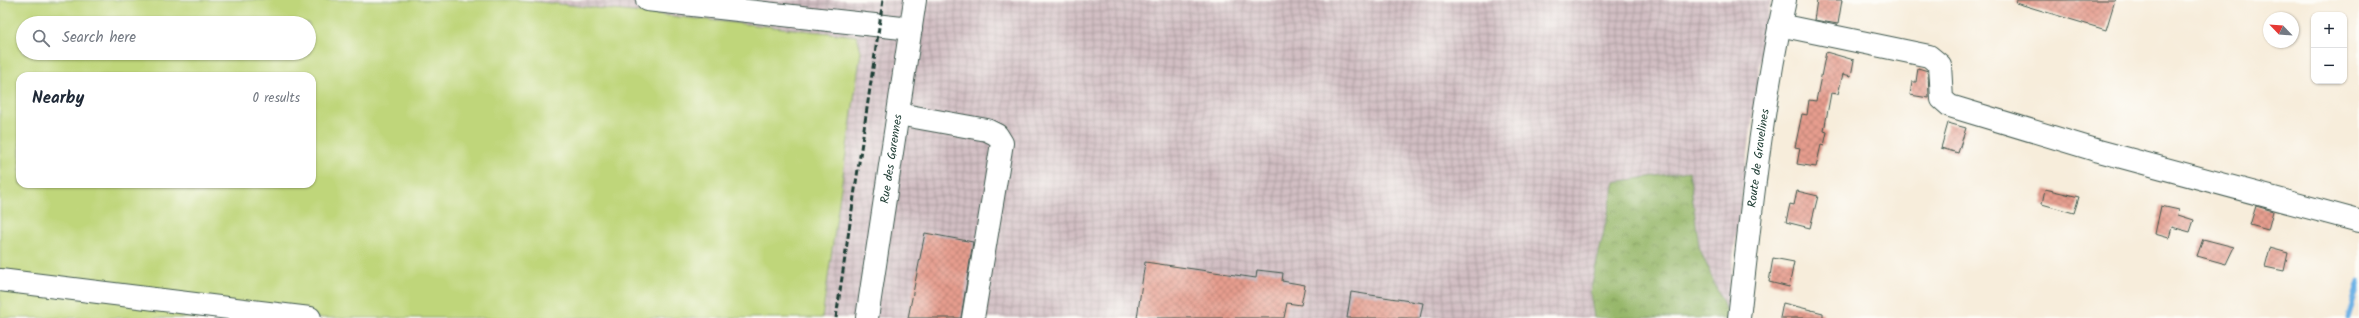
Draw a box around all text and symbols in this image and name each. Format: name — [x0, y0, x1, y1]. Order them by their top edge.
north arrow — [2263, 12, 2299, 48]
map controls — [2311, 12, 2347, 84]
button: + — [2311, 12, 2347, 48]
search box — [16, 16, 316, 60]
text: Search here — [62, 26, 136, 50]
icon: search — [30, 27, 52, 49]
button: − — [2311, 48, 2347, 84]
text: Nearby — [32, 85, 84, 112]
text: 0 results — [253, 88, 300, 109]
street label: Route de Gravelines — [1742, 107, 1774, 209]
street label: Rue des Garennes — [875, 113, 907, 205]

